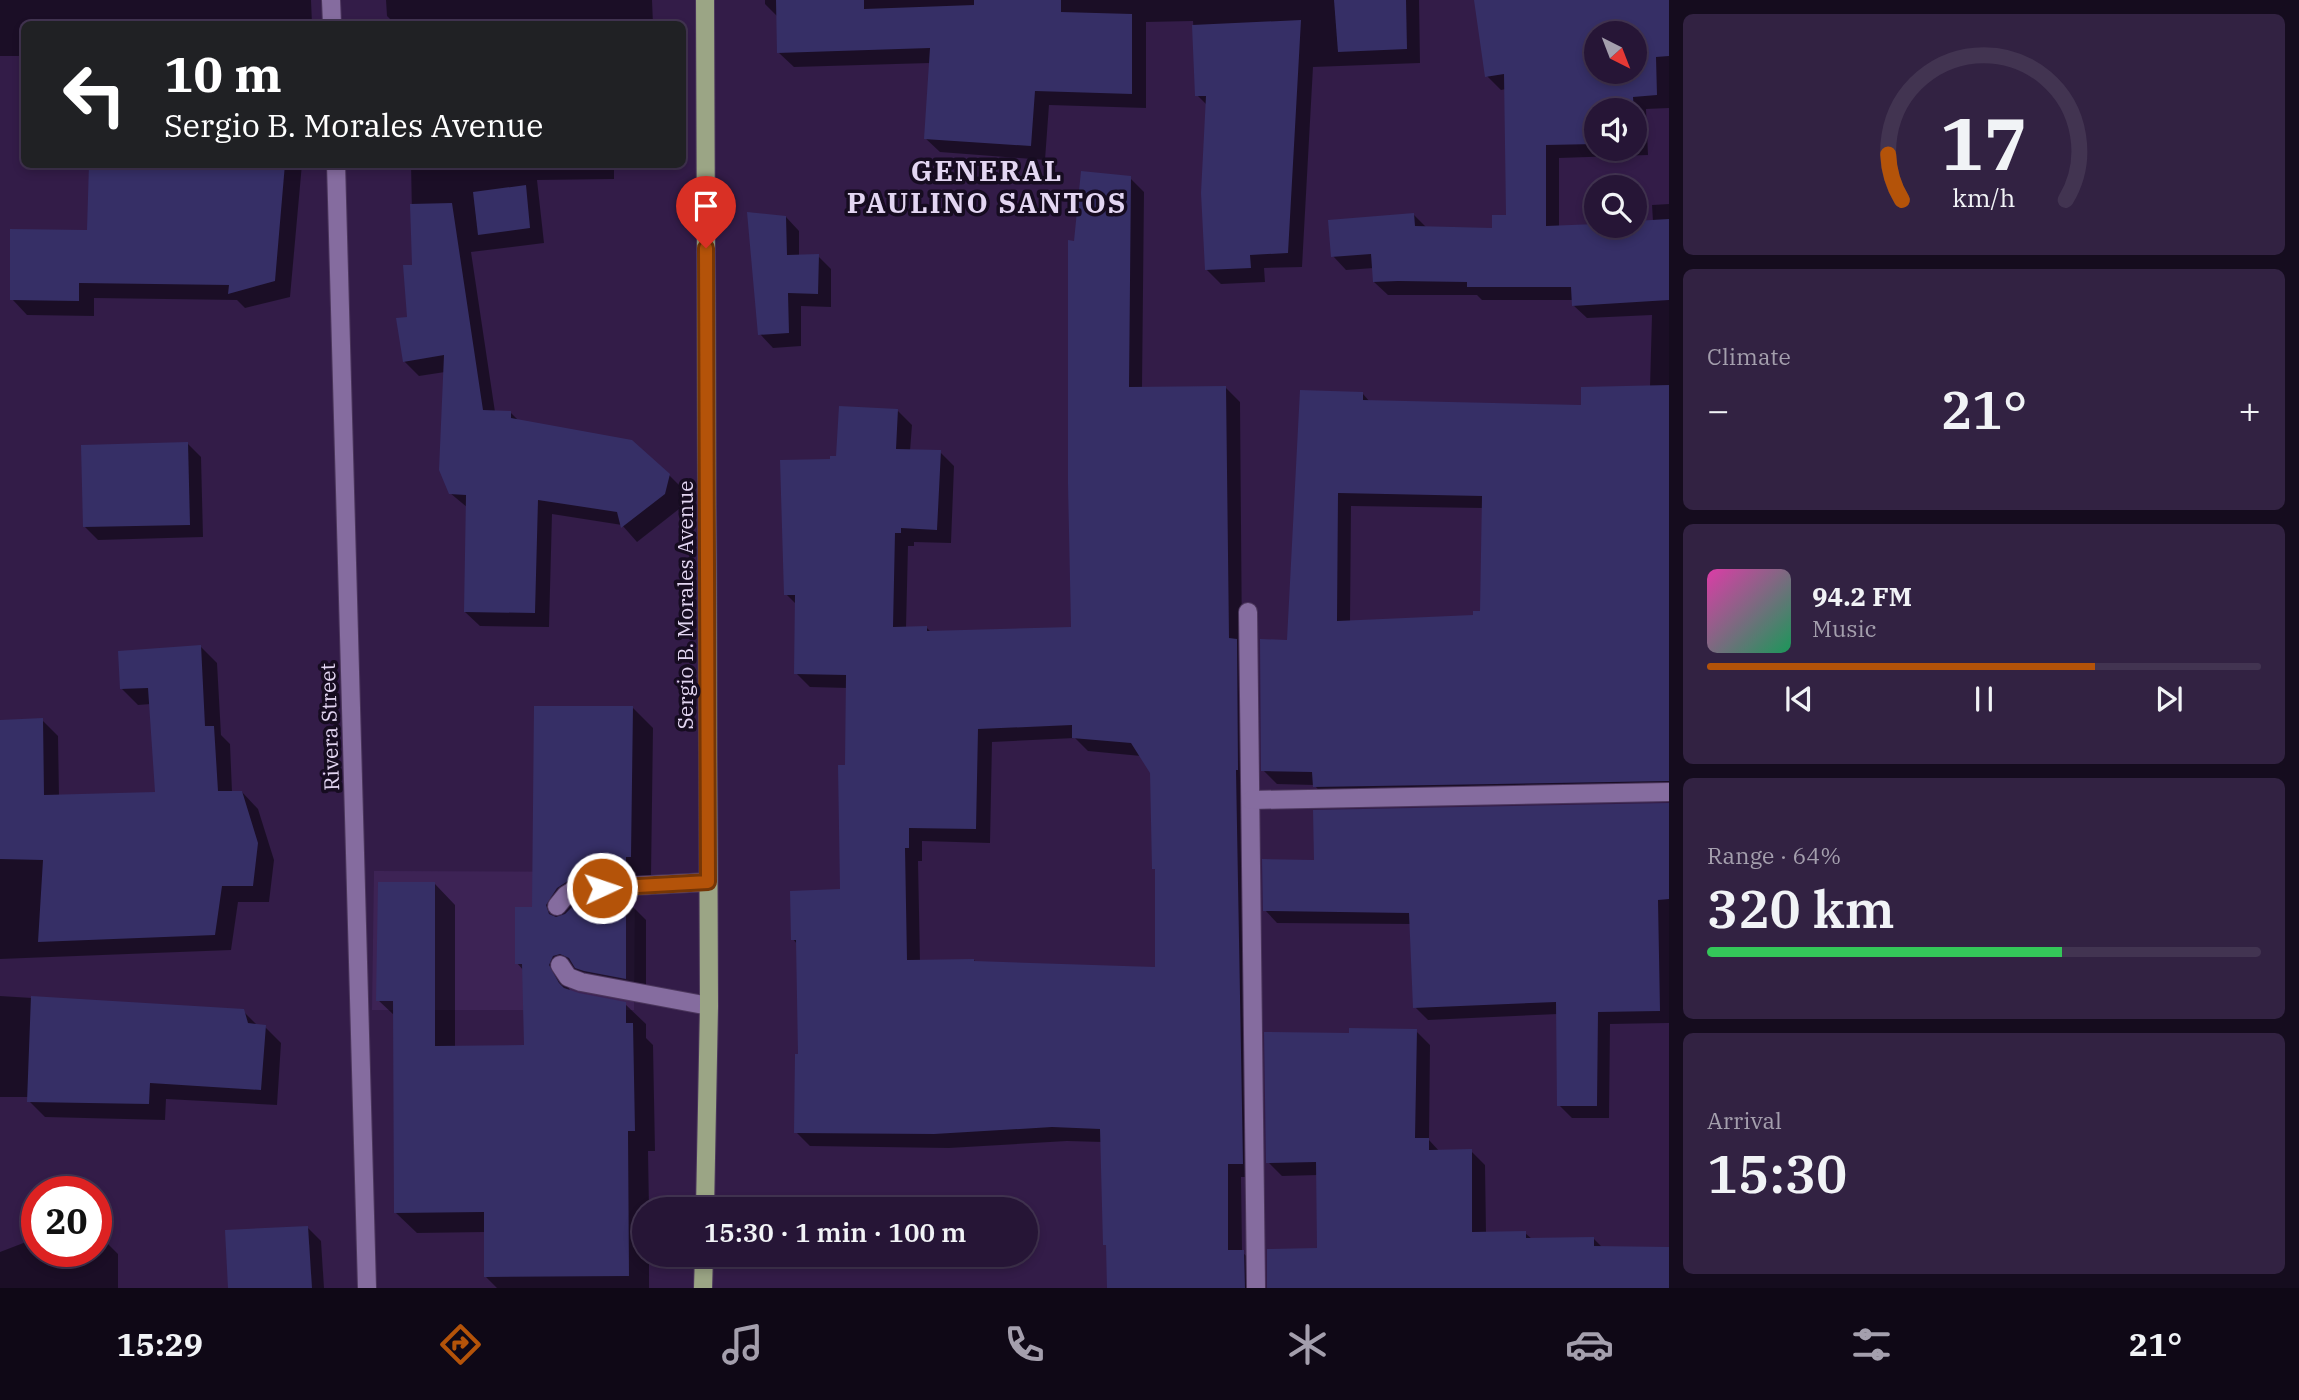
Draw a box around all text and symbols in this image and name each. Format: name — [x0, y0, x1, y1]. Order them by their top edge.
north arrow — [1584, 21, 1647, 84]
map controls — [1584, 21, 1647, 238]
text: 10 m — [164, 42, 282, 105]
icon: left — [49, 49, 140, 140]
text: 17 — [1940, 96, 2028, 191]
button: sound — [1584, 98, 1647, 161]
text: Sergio B. Morales Avenue — [164, 104, 543, 146]
district label: GENERAL PAULINO SANTOS — [847, 152, 1127, 221]
button: search — [1584, 175, 1647, 238]
pin — [676, 176, 736, 248]
text: km/h — [1952, 181, 2016, 214]
icon: arrive — [687, 187, 725, 225]
text: Climate — [1707, 341, 1791, 371]
text: 21° — [1941, 376, 2027, 443]
text: − — [1707, 385, 1730, 434]
text: + — [2238, 385, 2261, 434]
street label: Sergio B. Morales Avenue — [671, 481, 699, 729]
text: 94.2 FM — [1812, 579, 1912, 613]
text: Music — [1812, 613, 1877, 643]
street label: Rivera Street — [313, 663, 345, 791]
icon: previous — [1780, 680, 1818, 718]
icon: pause — [1965, 680, 2003, 718]
icon: next — [2150, 680, 2188, 718]
text: Range · 64% — [1707, 840, 1841, 870]
position arrow — [565, 851, 639, 925]
text: 320 km — [1707, 875, 1895, 942]
text: Arrival — [1707, 1105, 1782, 1135]
text: 15:30 — [1707, 1140, 1847, 1207]
speed limit sign: 20 — [21, 1176, 112, 1267]
text: 15:30 · 1 min · 100 m — [704, 1215, 966, 1249]
icon: directions — [436, 1320, 485, 1369]
icon: music — [718, 1320, 767, 1369]
icon: phone — [1000, 1320, 1049, 1369]
icon: climate — [1283, 1320, 1332, 1369]
icon: car — [1565, 1320, 1614, 1369]
icon: filters — [1847, 1320, 1896, 1369]
text: 15:29 — [117, 1323, 203, 1365]
text: 21° — [2129, 1323, 2182, 1365]

